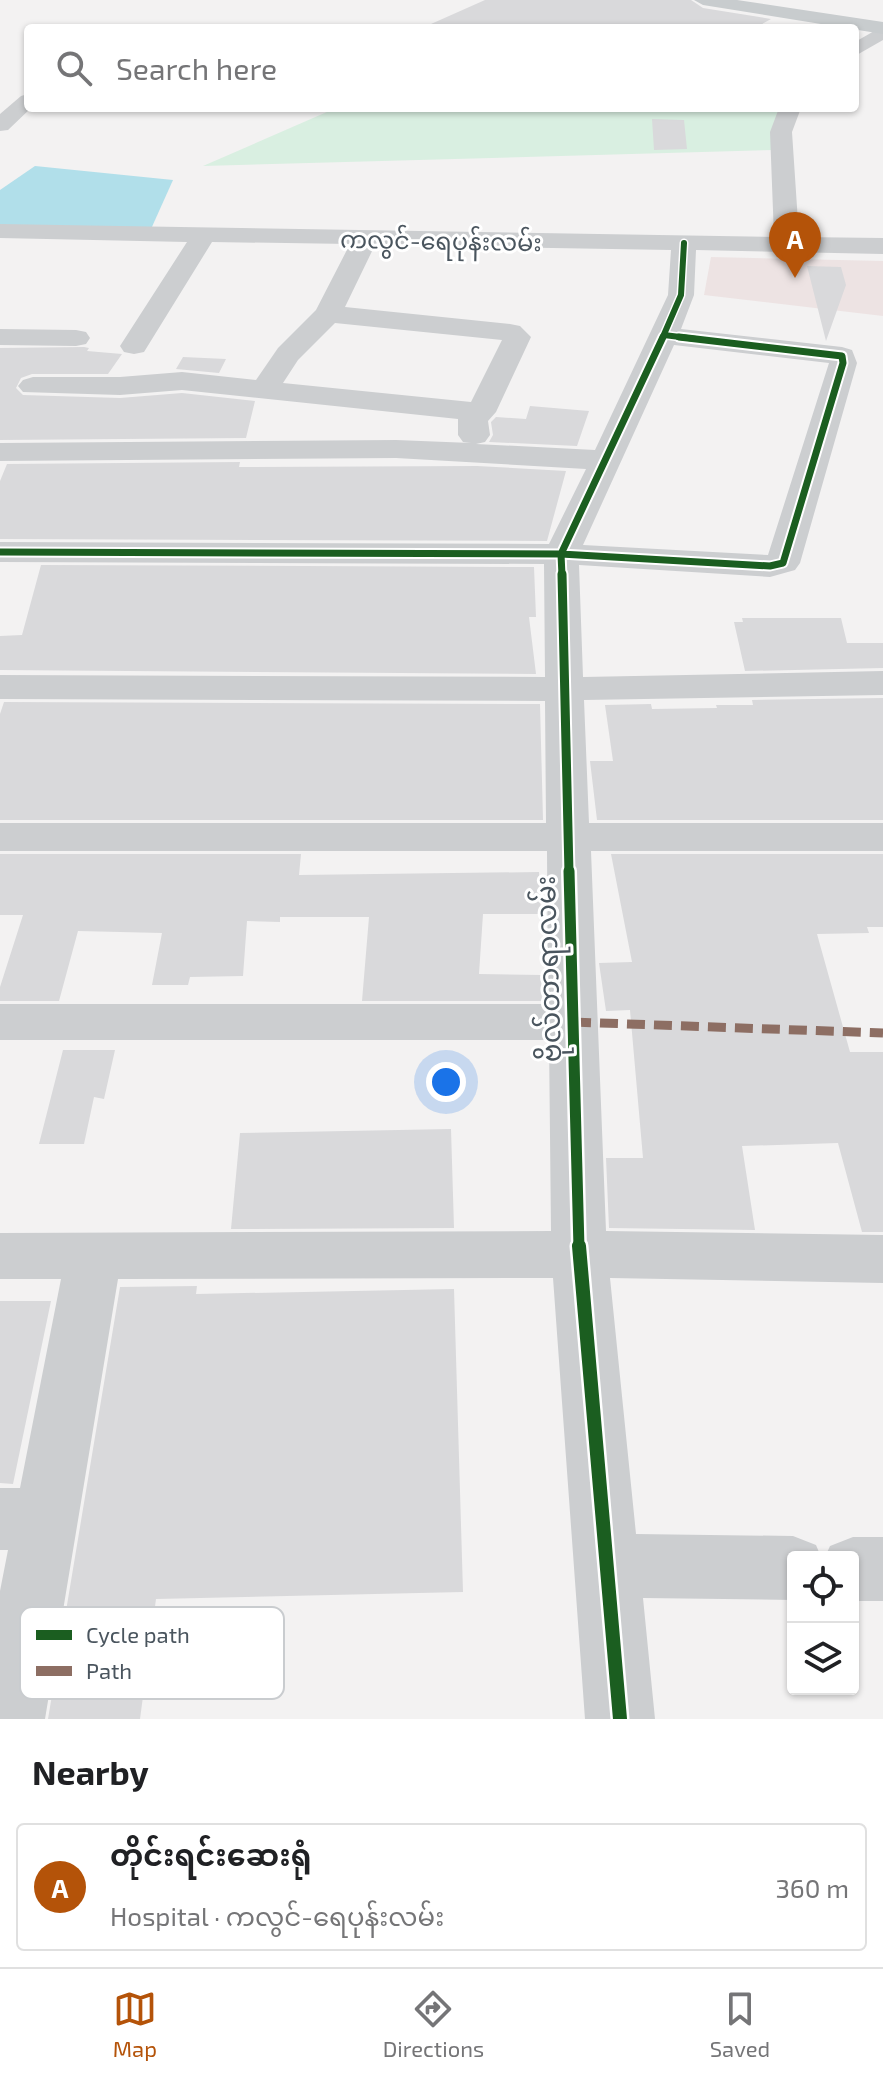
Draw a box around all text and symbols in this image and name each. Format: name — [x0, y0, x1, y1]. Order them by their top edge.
search box — [24, 24, 859, 112]
icon: search — [52, 46, 96, 90]
text: Search here — [116, 50, 277, 86]
pin: A — [769, 212, 821, 278]
street label: ကလွင်-ရေပုန်းလမ်း — [340, 224, 542, 262]
street label: ဗိုလ်တာရာလမ်း — [527, 875, 574, 1063]
your location — [426, 1062, 466, 1102]
map controls — [787, 1551, 859, 1695]
button: locate — [787, 1551, 859, 1623]
legend — [20, 1607, 284, 1699]
text: Cycle path — [86, 1621, 190, 1647]
button: layers — [787, 1623, 859, 1695]
text: Path — [86, 1657, 132, 1683]
text: Nearby — [32, 1751, 149, 1792]
text: တိုင်းရင်းဆေးရုံ — [110, 1836, 312, 1872]
text: A — [52, 1872, 68, 1903]
text: 360 m — [775, 1872, 849, 1903]
text: Hospital · ကလွင်-ရေပုန်းလမ်း — [110, 1900, 444, 1931]
tab: Map — [113, 1987, 157, 2061]
tab: Directions — [383, 1987, 484, 2061]
tab: Saved — [710, 1987, 770, 2061]

